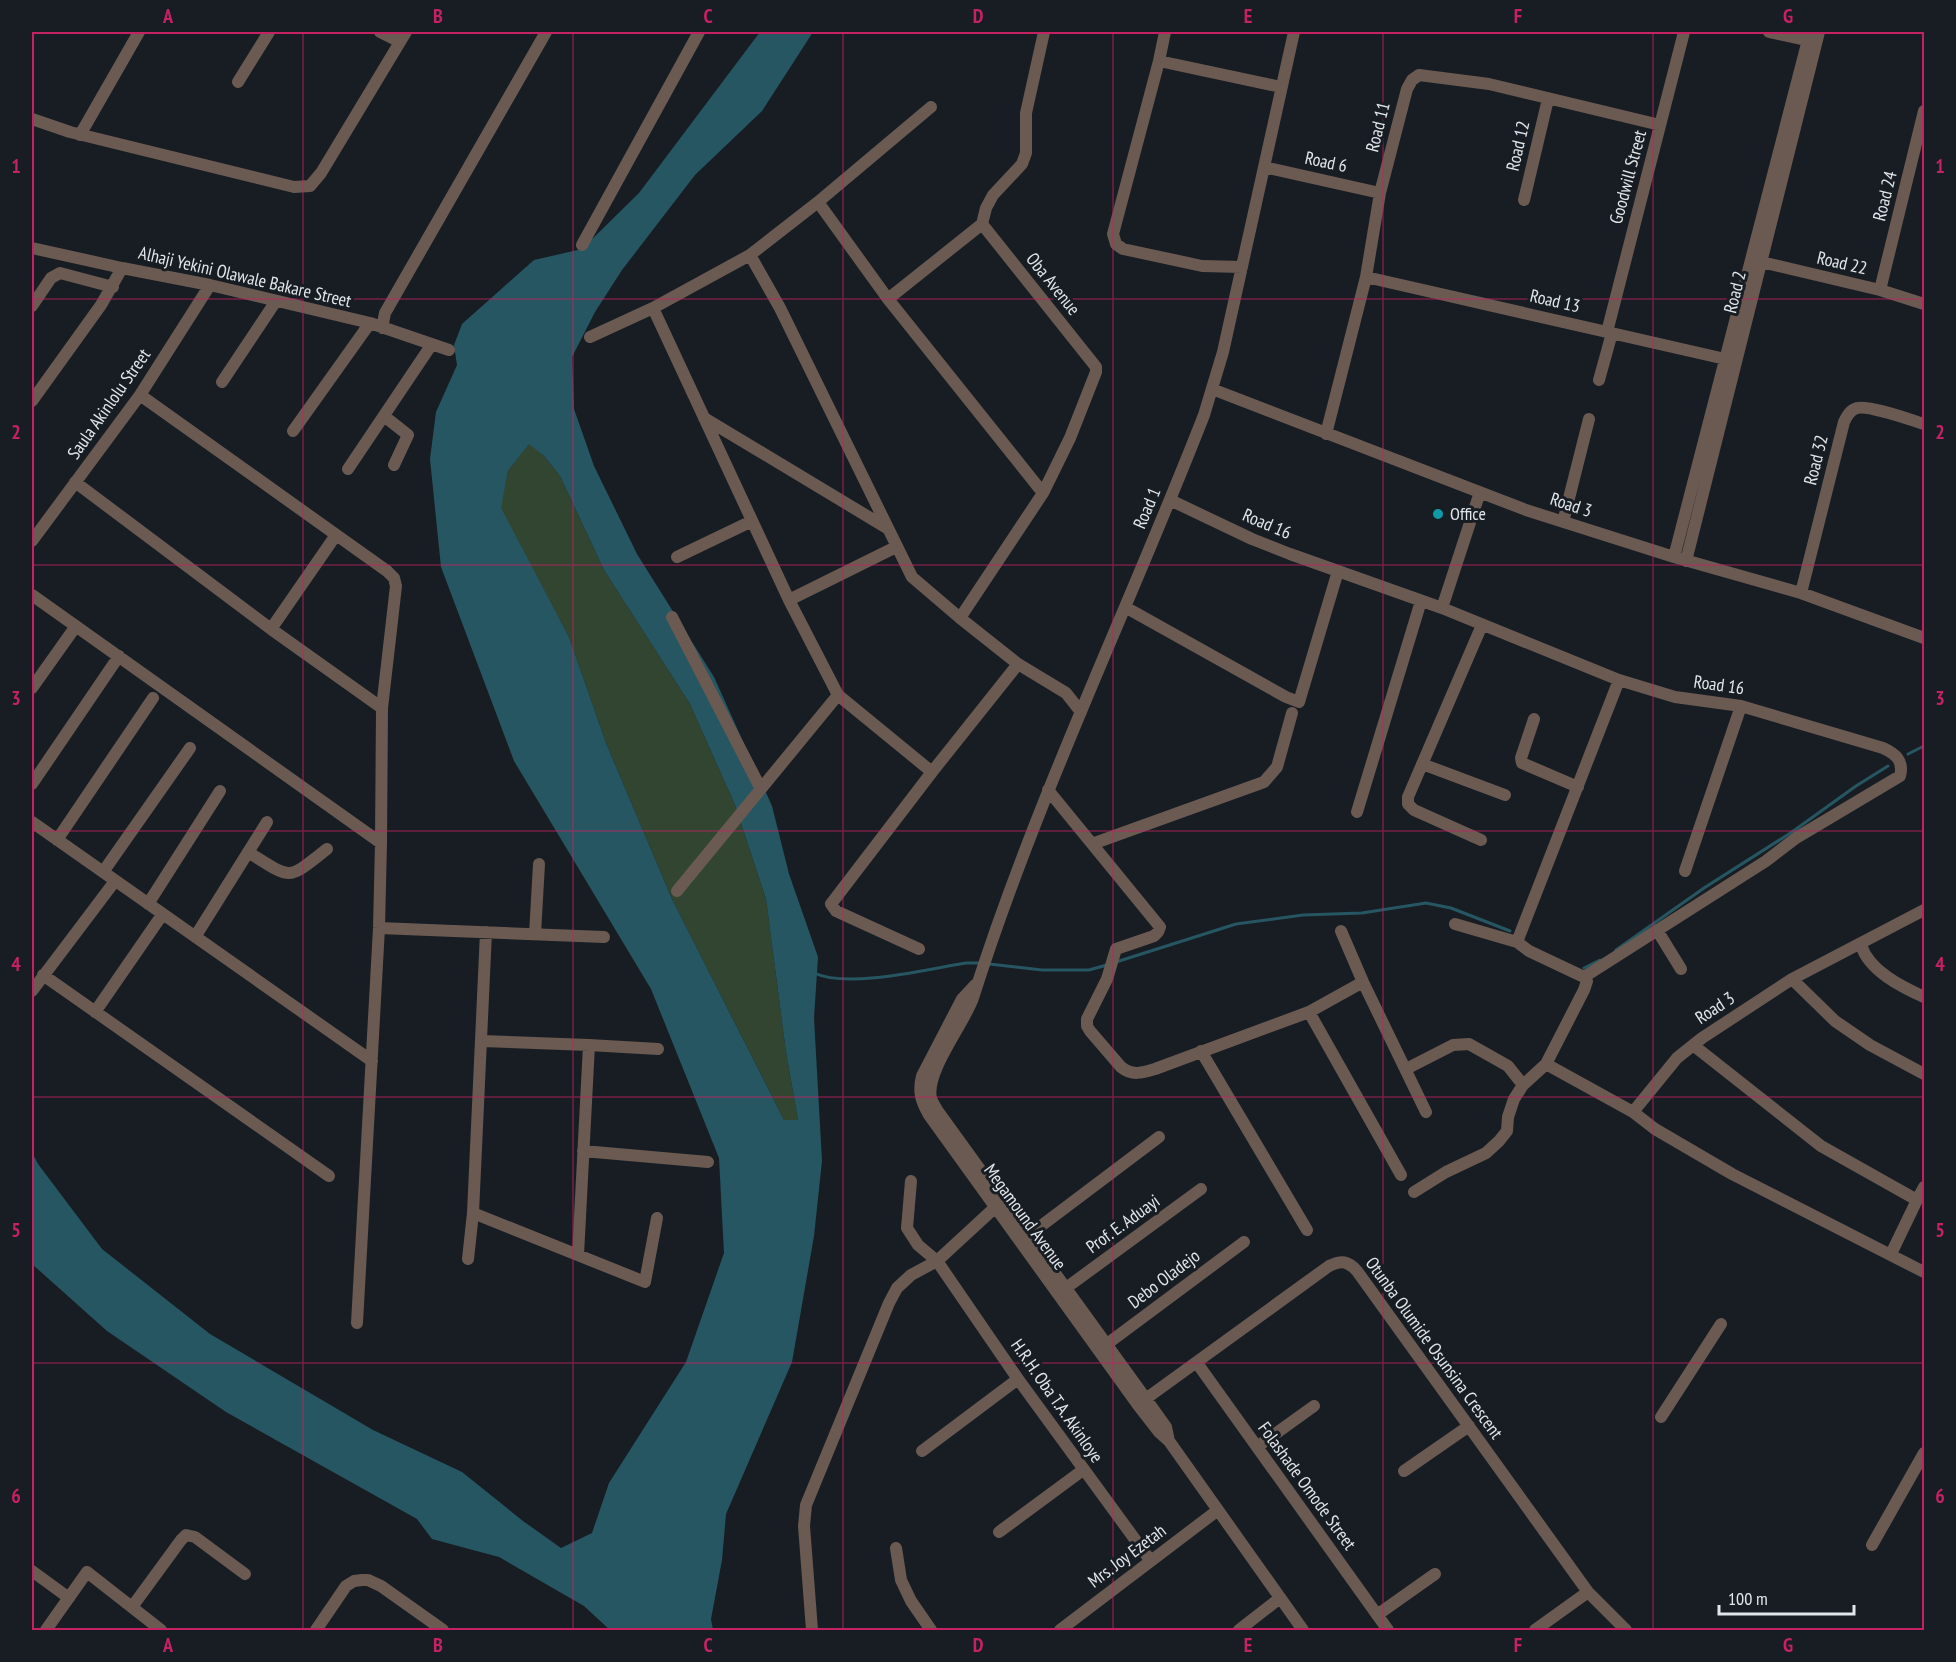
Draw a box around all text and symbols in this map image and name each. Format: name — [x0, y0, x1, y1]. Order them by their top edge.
text: A — [162, 3, 174, 29]
text: B — [433, 3, 443, 29]
text: C — [703, 3, 713, 29]
text: D — [973, 3, 984, 29]
text: E — [1244, 3, 1252, 29]
text: F — [1514, 3, 1522, 29]
text: G — [1783, 3, 1793, 29]
street label: Road 11 — [1360, 99, 1395, 154]
street label: Road 12 — [1501, 119, 1534, 173]
street label: Goodwill Street — [1604, 127, 1651, 226]
street label: Road 6 — [1303, 146, 1349, 177]
text: 1 — [11, 153, 21, 179]
text: 1 — [1935, 153, 1945, 179]
street label: Road 24 — [1867, 168, 1902, 223]
street label: Alhaji Yekini Olawale Bakare Street — [136, 241, 354, 312]
street label: Road 22 — [1815, 246, 1869, 279]
street label: Oba Avenue — [1021, 248, 1086, 320]
street label: Road 2 — [1718, 268, 1751, 315]
street label: Road 13 — [1528, 284, 1582, 317]
street label: Saula Akinlolu Street — [62, 344, 155, 463]
text: 2 — [11, 419, 21, 445]
text: 2 — [1935, 419, 1945, 445]
street label: Road 32 — [1798, 432, 1833, 487]
street label: Road 1 — [1128, 484, 1165, 532]
street label: Road 3 — [1547, 487, 1595, 522]
place label: Office — [1450, 502, 1486, 525]
street label: Road 16 — [1239, 503, 1295, 544]
marker: Office — [1431, 507, 1445, 521]
street label: Road 16 — [1692, 670, 1746, 699]
text: 3 — [11, 685, 21, 711]
text: 3 — [1935, 685, 1945, 711]
text: 4 — [11, 951, 21, 977]
text: 4 — [1935, 951, 1945, 977]
street label: Road 3 — [1691, 986, 1739, 1029]
street label: Megamound Avenue — [979, 1159, 1072, 1274]
street label: Prof. E. Aduayi — [1081, 1189, 1164, 1258]
text: 5 — [11, 1217, 21, 1243]
text: 5 — [1935, 1217, 1945, 1243]
street label: Debo Oladejo — [1123, 1244, 1205, 1313]
street label: Otunba Olumide Osunsina Crescent — [1361, 1252, 1508, 1443]
street label: H.R.H. Oba T.A. Akinloye — [1006, 1334, 1109, 1467]
street label: Folashade Omode Street — [1253, 1417, 1362, 1554]
text: 6 — [11, 1483, 21, 1509]
text: 6 — [1935, 1483, 1945, 1509]
street label: Mrs. Joy Ezetah — [1083, 1519, 1170, 1592]
scale bar — [1719, 1578, 1854, 1616]
text: 100 m — [1728, 1587, 1768, 1610]
text: A — [162, 1632, 174, 1658]
text: B — [433, 1632, 443, 1658]
text: C — [703, 1632, 713, 1658]
text: D — [973, 1632, 984, 1658]
text: E — [1244, 1632, 1252, 1658]
text: F — [1514, 1632, 1522, 1658]
text: G — [1783, 1632, 1793, 1658]

